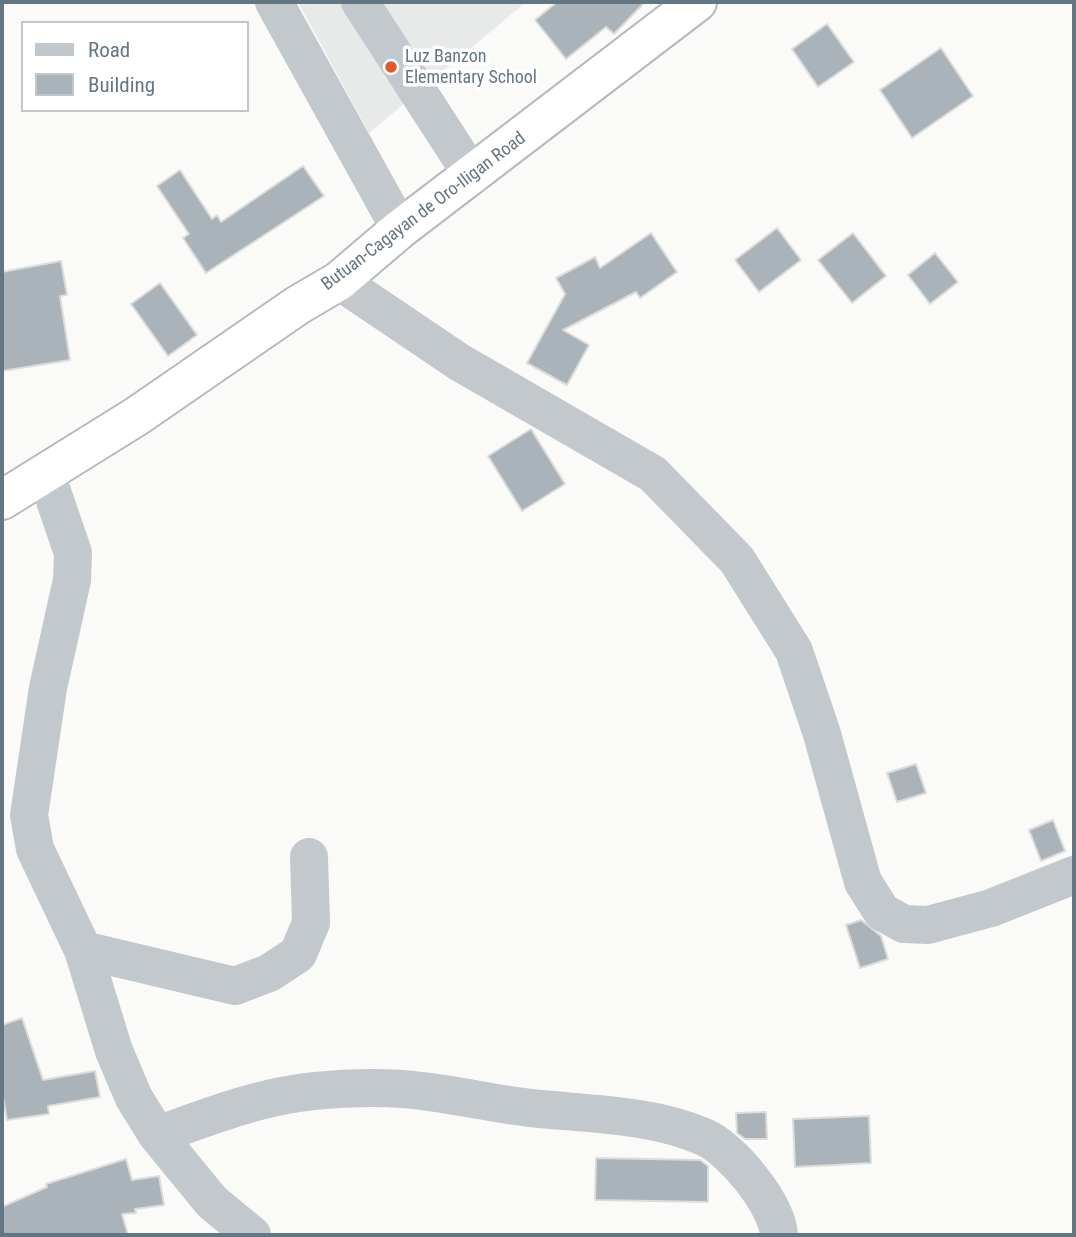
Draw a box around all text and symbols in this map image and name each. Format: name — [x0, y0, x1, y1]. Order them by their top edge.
legend — [21, 21, 248, 112]
text: Road — [88, 38, 130, 62]
place label: Luz Banzon Elementary School — [405, 46, 537, 88]
marker: Luz Banzon Elementary School — [383, 59, 399, 75]
text: Building — [88, 73, 155, 97]
street label: Butuan-Cagayan de Oro-Iligan Road — [318, 128, 530, 296]

